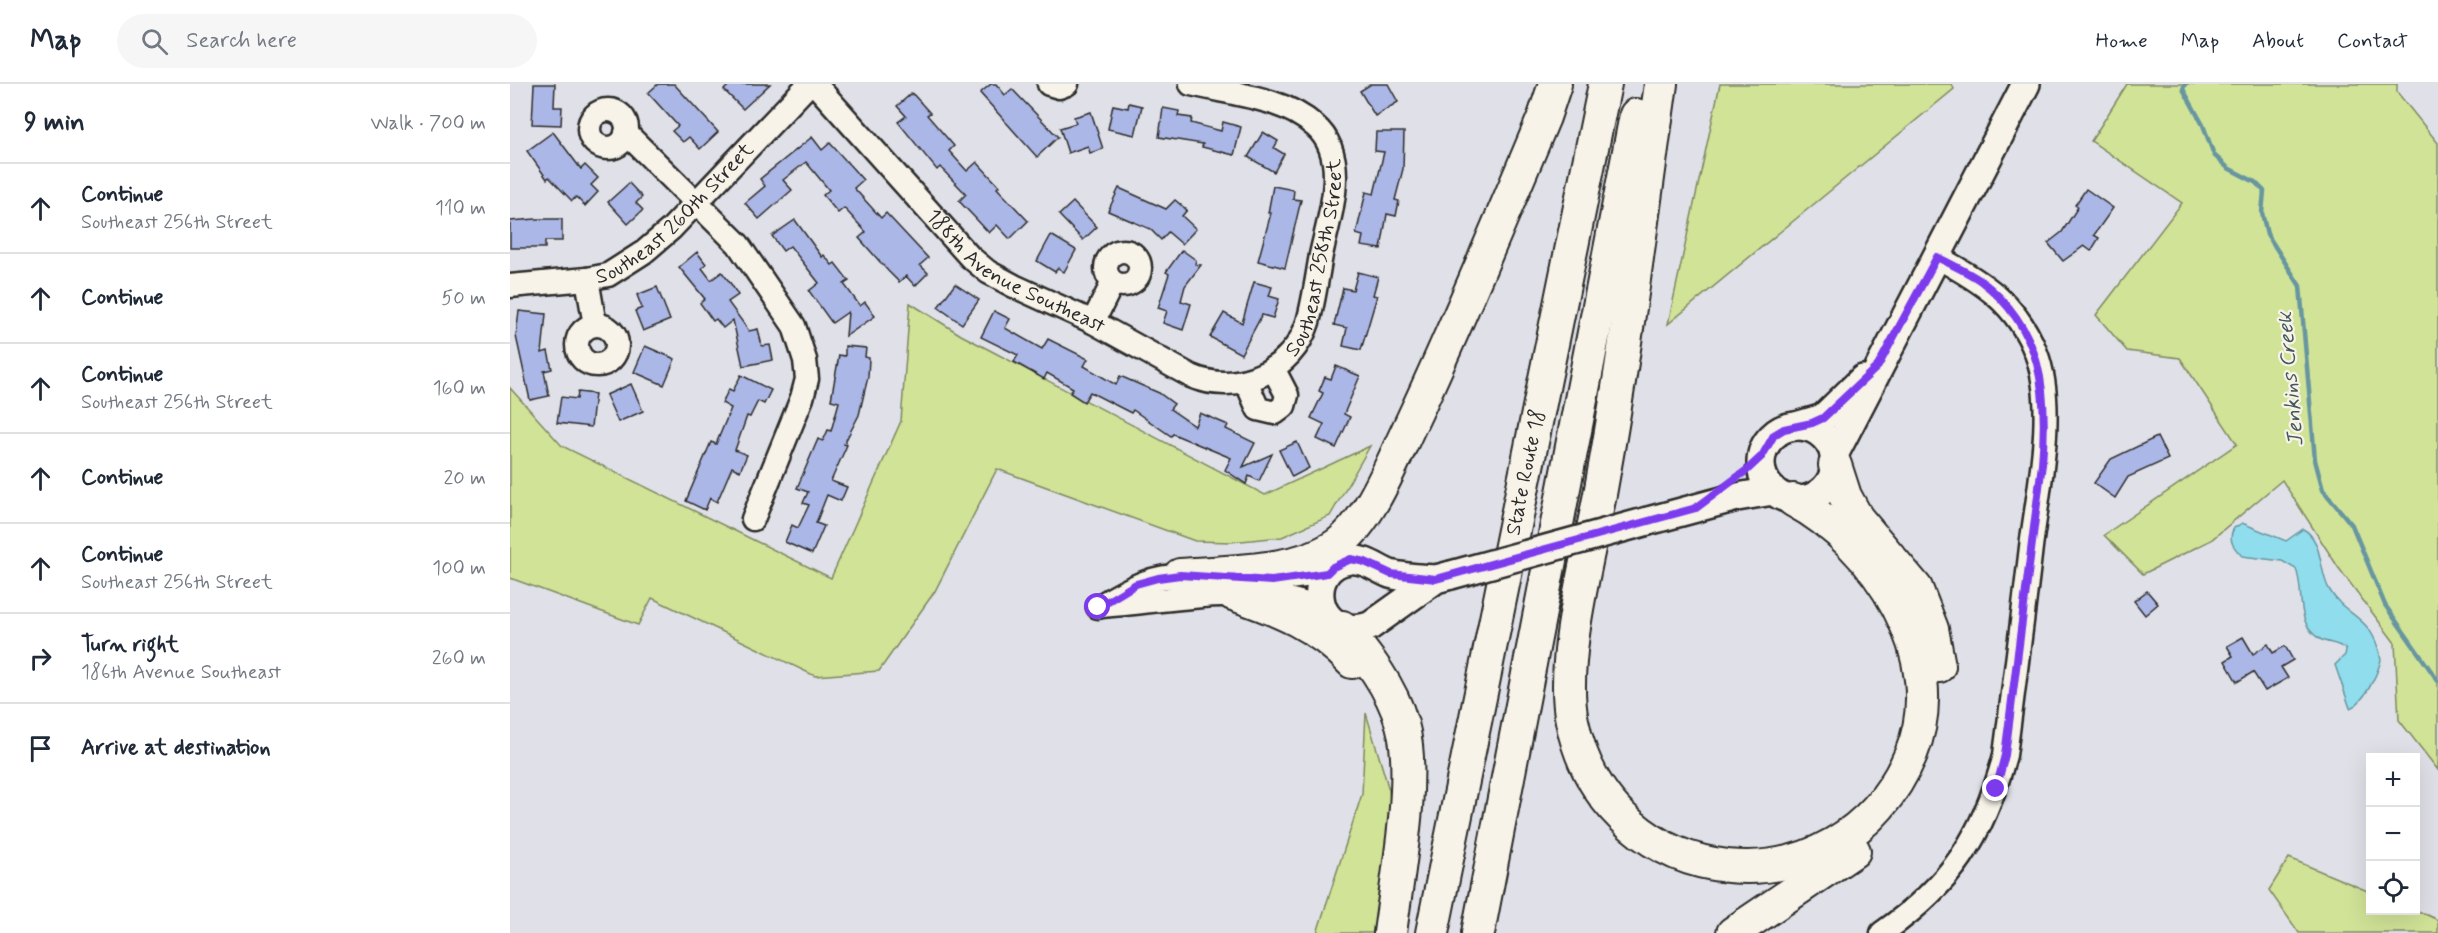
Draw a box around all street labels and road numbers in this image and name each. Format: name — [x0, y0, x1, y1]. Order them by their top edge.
street label: Southeast 260th Street — [594, 136, 760, 291]
street label: Southeast 258th Street — [1279, 157, 1349, 363]
street label: 188th Avenue Southeast — [919, 203, 1111, 340]
street label: State Route 18 — [1499, 407, 1552, 538]

